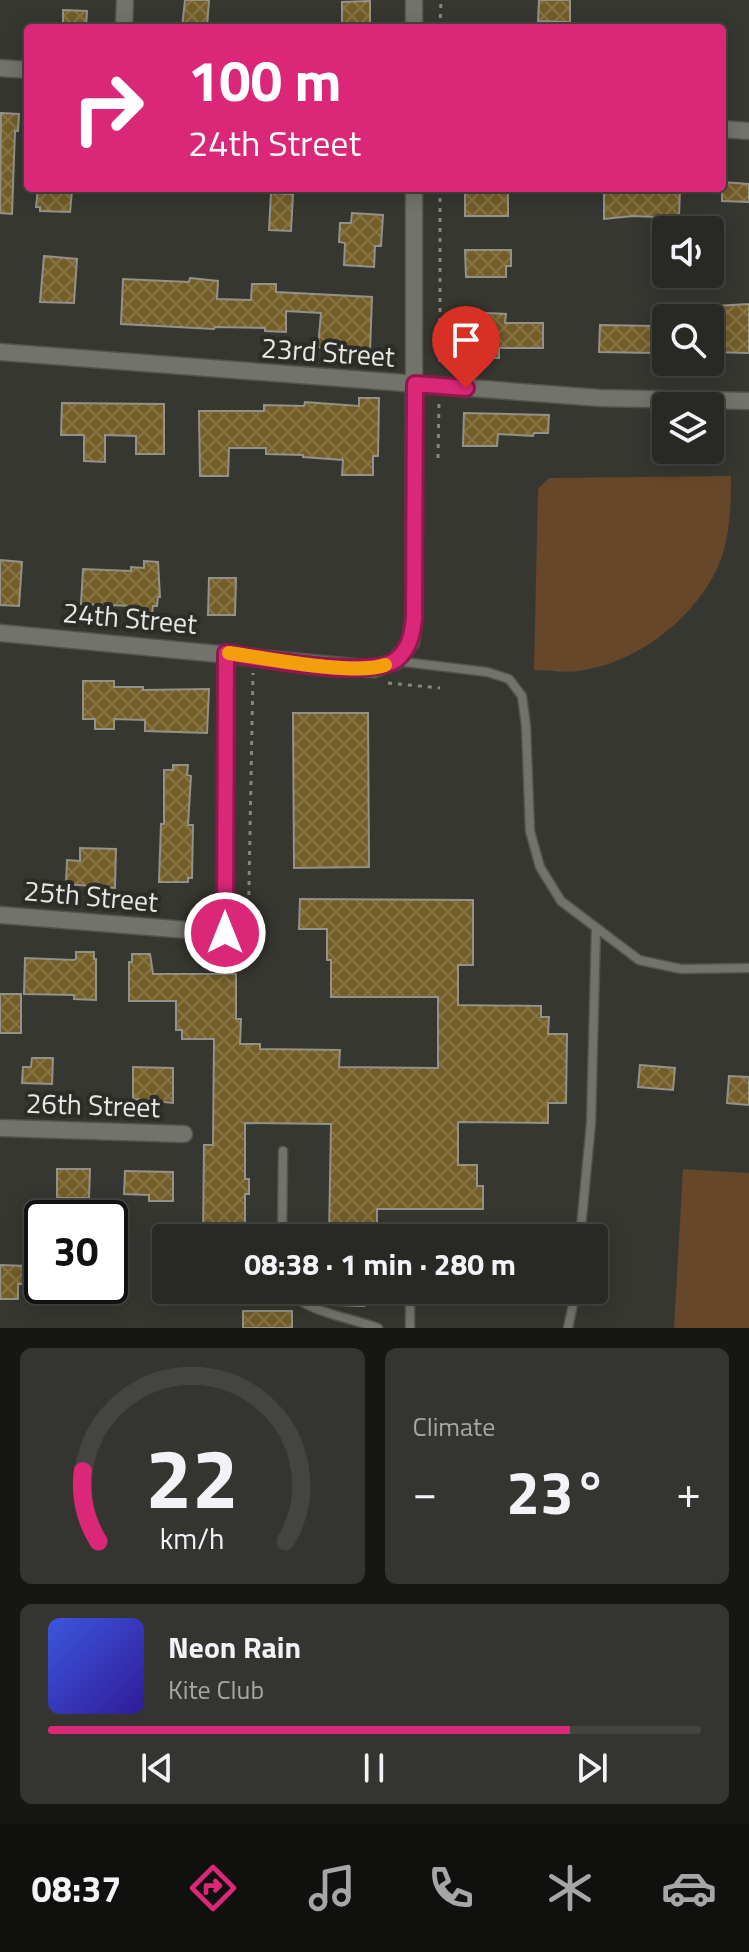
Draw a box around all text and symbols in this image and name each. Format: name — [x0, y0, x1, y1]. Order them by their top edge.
text: 100 m — [188, 38, 341, 123]
icon: right — [56, 56, 160, 160]
text: 24th Street — [188, 115, 361, 170]
map controls — [652, 216, 724, 464]
button: sound — [652, 216, 724, 288]
button: search — [652, 304, 724, 376]
pin — [432, 306, 500, 388]
icon: arrive — [444, 318, 488, 362]
street label: 23rd Street — [260, 325, 396, 378]
button: layers — [652, 392, 724, 464]
street label: 24th Street — [61, 590, 199, 645]
street label: 25th Street — [22, 868, 160, 923]
position arrow — [183, 891, 267, 975]
street label: 26th Street — [25, 1081, 161, 1128]
speed limit sign: 30 — [24, 1200, 128, 1304]
text: 08:38 · 1 min · 280 m — [244, 1241, 516, 1287]
text: Climate — [413, 1407, 495, 1446]
text: 22 — [146, 1414, 239, 1540]
text: 23° — [506, 1446, 607, 1537]
text: − — [413, 1458, 437, 1525]
text: + — [676, 1458, 701, 1525]
text: km/h — [160, 1517, 225, 1560]
text: Neon Rain — [168, 1624, 301, 1670]
text: Kite Club — [168, 1670, 264, 1709]
icon: previous — [135, 1746, 179, 1790]
icon: pause — [352, 1746, 396, 1790]
icon: next — [570, 1746, 614, 1790]
icon: directions — [185, 1860, 241, 1916]
icon: music — [304, 1860, 360, 1916]
icon: phone — [423, 1860, 479, 1916]
icon: climate — [542, 1860, 598, 1916]
icon: car — [661, 1860, 717, 1916]
text: 08:37 — [32, 1861, 121, 1916]

